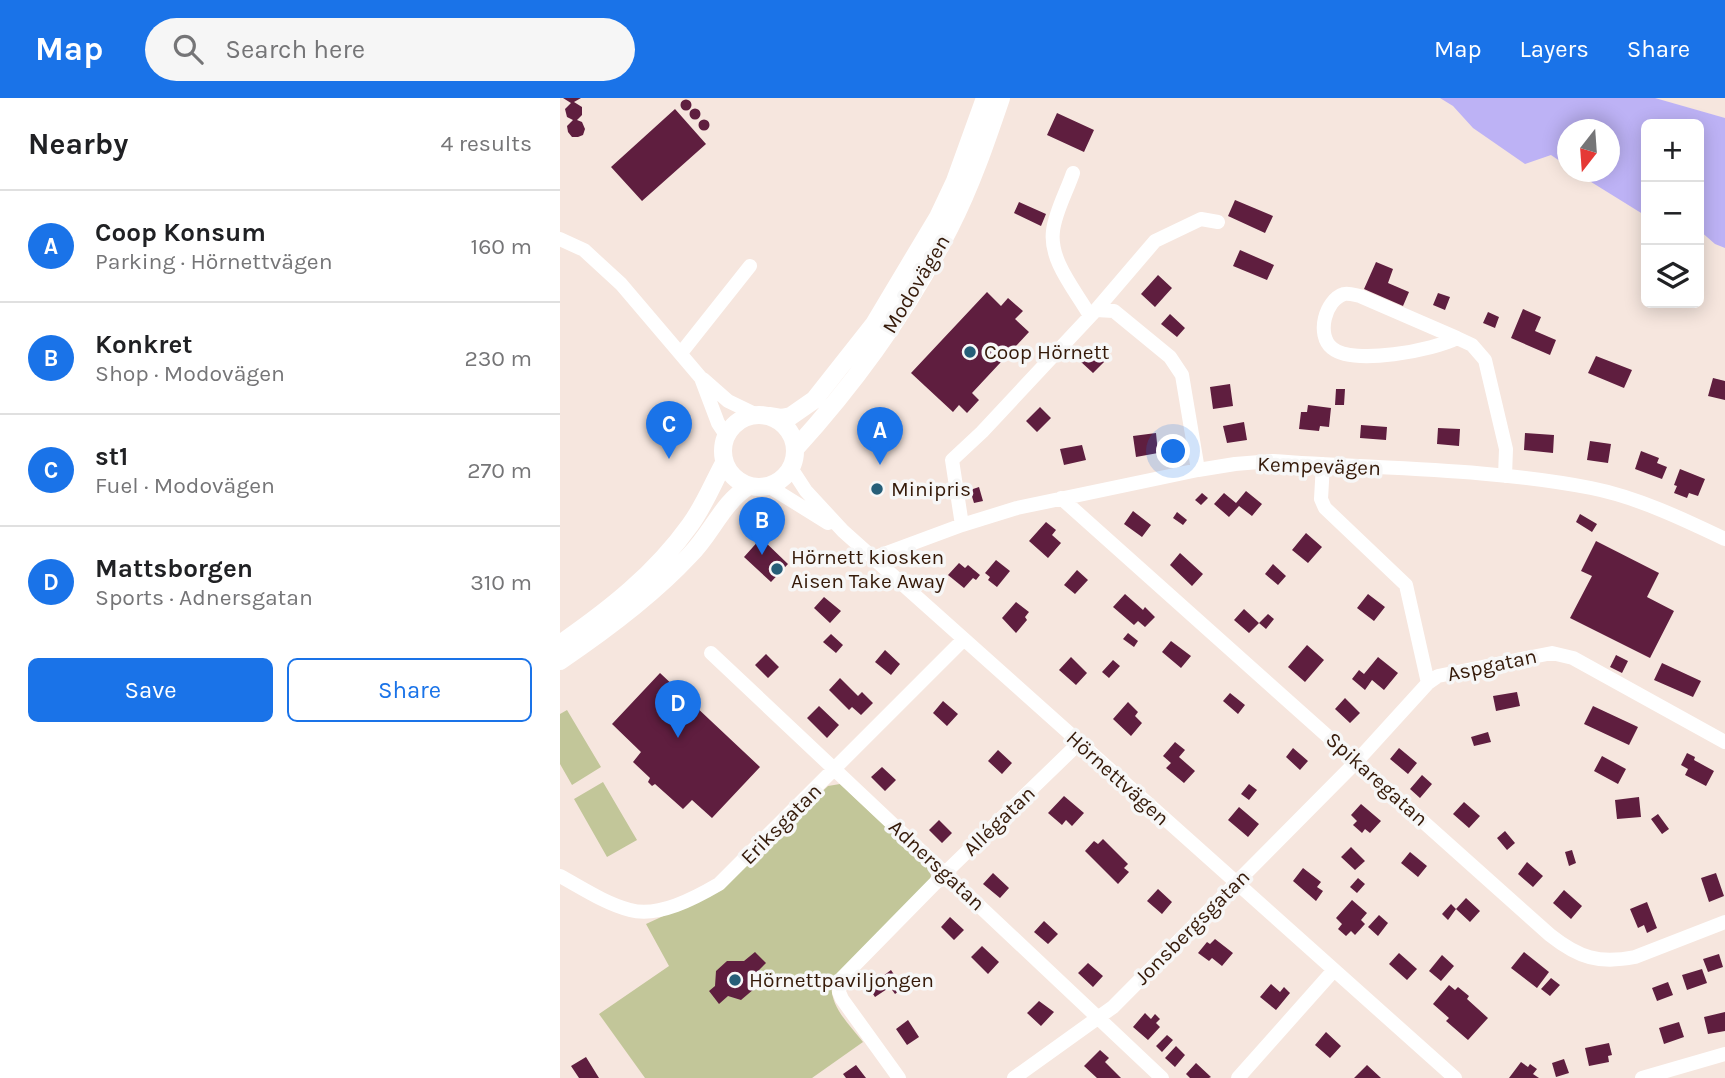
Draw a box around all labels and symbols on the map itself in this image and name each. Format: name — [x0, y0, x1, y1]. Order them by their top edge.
north arrow — [1557, 119, 1620, 182]
street label: Modovägen — [877, 230, 955, 338]
place label: Coop Hörnett — [984, 340, 1110, 364]
marker: Coop Hörnett — [962, 344, 978, 360]
pin: C — [646, 401, 692, 459]
pin: A — [857, 407, 903, 465]
your location — [1156, 434, 1190, 468]
street label: Kempevägen — [1257, 452, 1381, 480]
place label: Minipris — [891, 477, 971, 501]
marker: Minipris — [869, 481, 885, 497]
pin: B — [739, 497, 785, 555]
place label: Hörnett kiosken Aisen Take Away — [791, 545, 945, 593]
marker: Hörnett kiosken Aisen Take Away — [769, 561, 785, 577]
street label: Aspgatan — [1445, 644, 1539, 686]
pin: D — [655, 680, 701, 738]
street label: Hörnettvägen — [1062, 726, 1174, 830]
street label: Spikaregatan — [1321, 727, 1433, 831]
street label: Eriksgatan — [736, 779, 826, 869]
street label: Allégatan — [958, 781, 1040, 861]
street label: Adnersgatan — [884, 815, 990, 915]
street label: Jonsbergsgatan — [1130, 865, 1254, 989]
place label: Hörnettpaviljongen — [749, 968, 934, 992]
marker: Hörnettpaviljongen — [727, 972, 743, 988]

